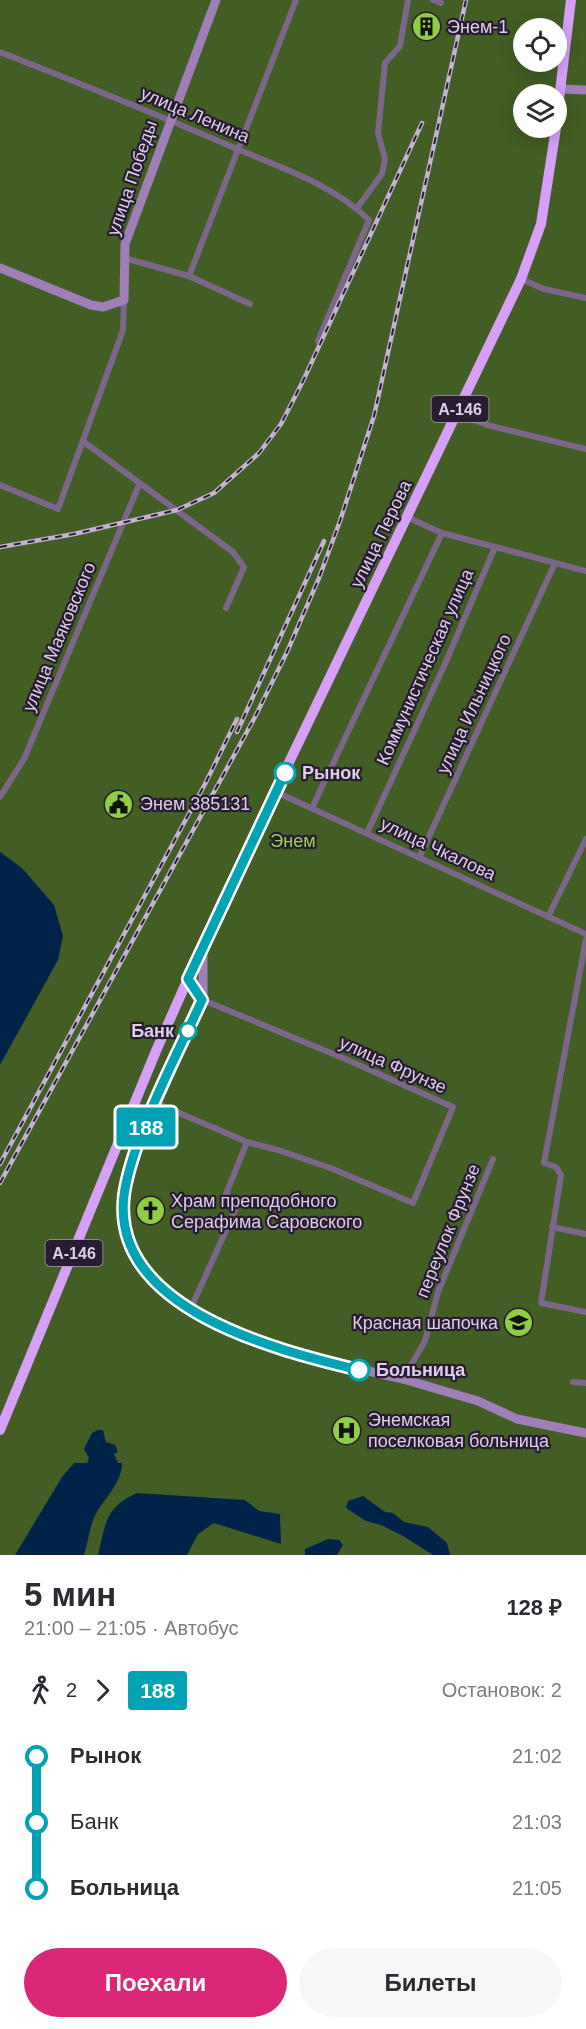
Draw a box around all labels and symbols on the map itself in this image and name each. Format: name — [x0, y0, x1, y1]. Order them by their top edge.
building icon: Энем-1 — [410, 11, 442, 43]
place label: Энем-1 — [447, 17, 508, 37]
street label: улица Ленина — [138, 83, 253, 147]
street label: улица Победы — [103, 118, 161, 238]
road number: А-146 — [432, 396, 488, 422]
street label: улица Перова — [346, 476, 416, 591]
street label: улица Маяковского — [19, 559, 99, 715]
street label: Коммунистическая улица — [373, 565, 478, 768]
street label: улица Ильницкого — [433, 631, 515, 777]
marker: Рынок — [274, 762, 296, 784]
place label: Рынок — [302, 763, 361, 783]
public building icon: Энем 385131 — [103, 788, 135, 820]
place label: Энем 385131 — [140, 794, 250, 814]
street label: улица Чкалова — [377, 814, 500, 885]
park label: Энем — [270, 831, 316, 851]
place label: Банк — [131, 1021, 175, 1041]
marker: Банк — [179, 1022, 197, 1040]
street label: улица Фрунзе — [336, 1032, 450, 1098]
line badge: 188 — [112, 1108, 180, 1146]
street label: переулок Фрунзе — [412, 1161, 484, 1301]
place label: Храм преподобного Серафима Саровского — [171, 1191, 362, 1232]
church icon: Храм преподобного Серафима Саровского — [134, 1195, 166, 1227]
road number: А-146 — [46, 1240, 103, 1266]
school or university icon: Красная шапочка — [503, 1307, 535, 1339]
place label: Красная шапочка — [352, 1313, 499, 1333]
marker: Больница — [348, 1359, 370, 1381]
place label: Больница — [376, 1360, 466, 1380]
place label: Энемская поселковая больница — [368, 1410, 550, 1451]
hospital icon: Энемская поселковая больница — [331, 1414, 363, 1446]

